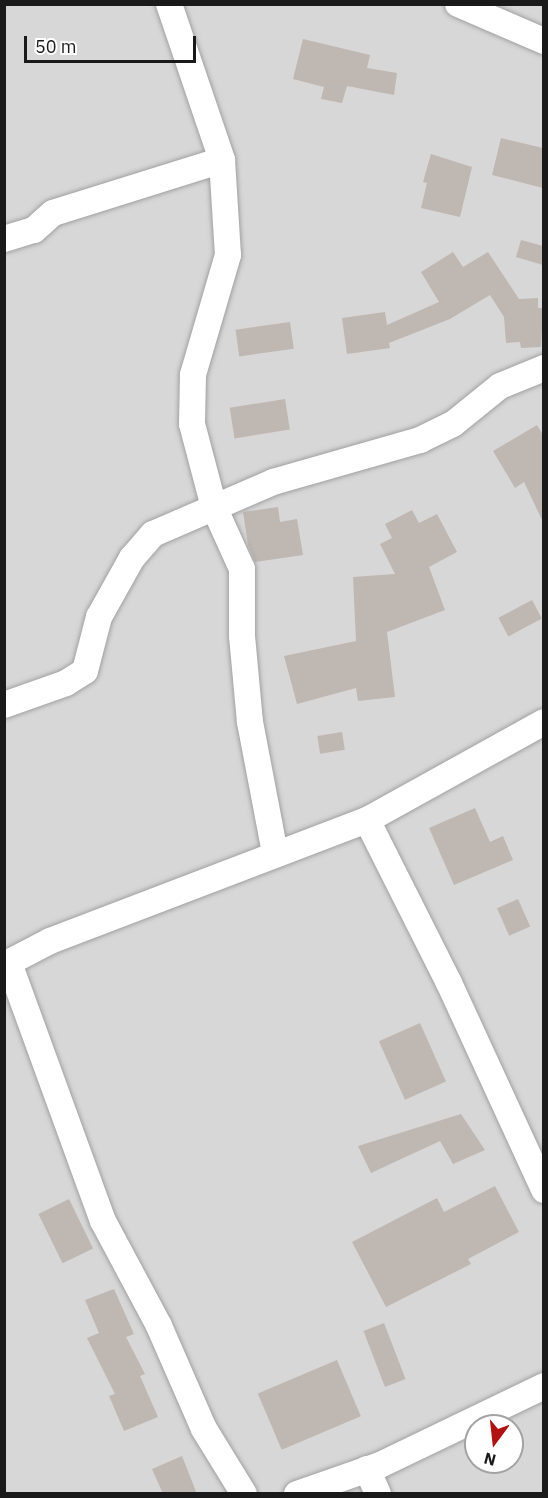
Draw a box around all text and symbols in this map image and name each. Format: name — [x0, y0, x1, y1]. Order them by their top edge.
scale bar — [27, 24, 200, 62]
text: 50 m — [35, 35, 77, 58]
north arrow — [464, 1414, 524, 1474]
text: N — [482, 1448, 498, 1471]

